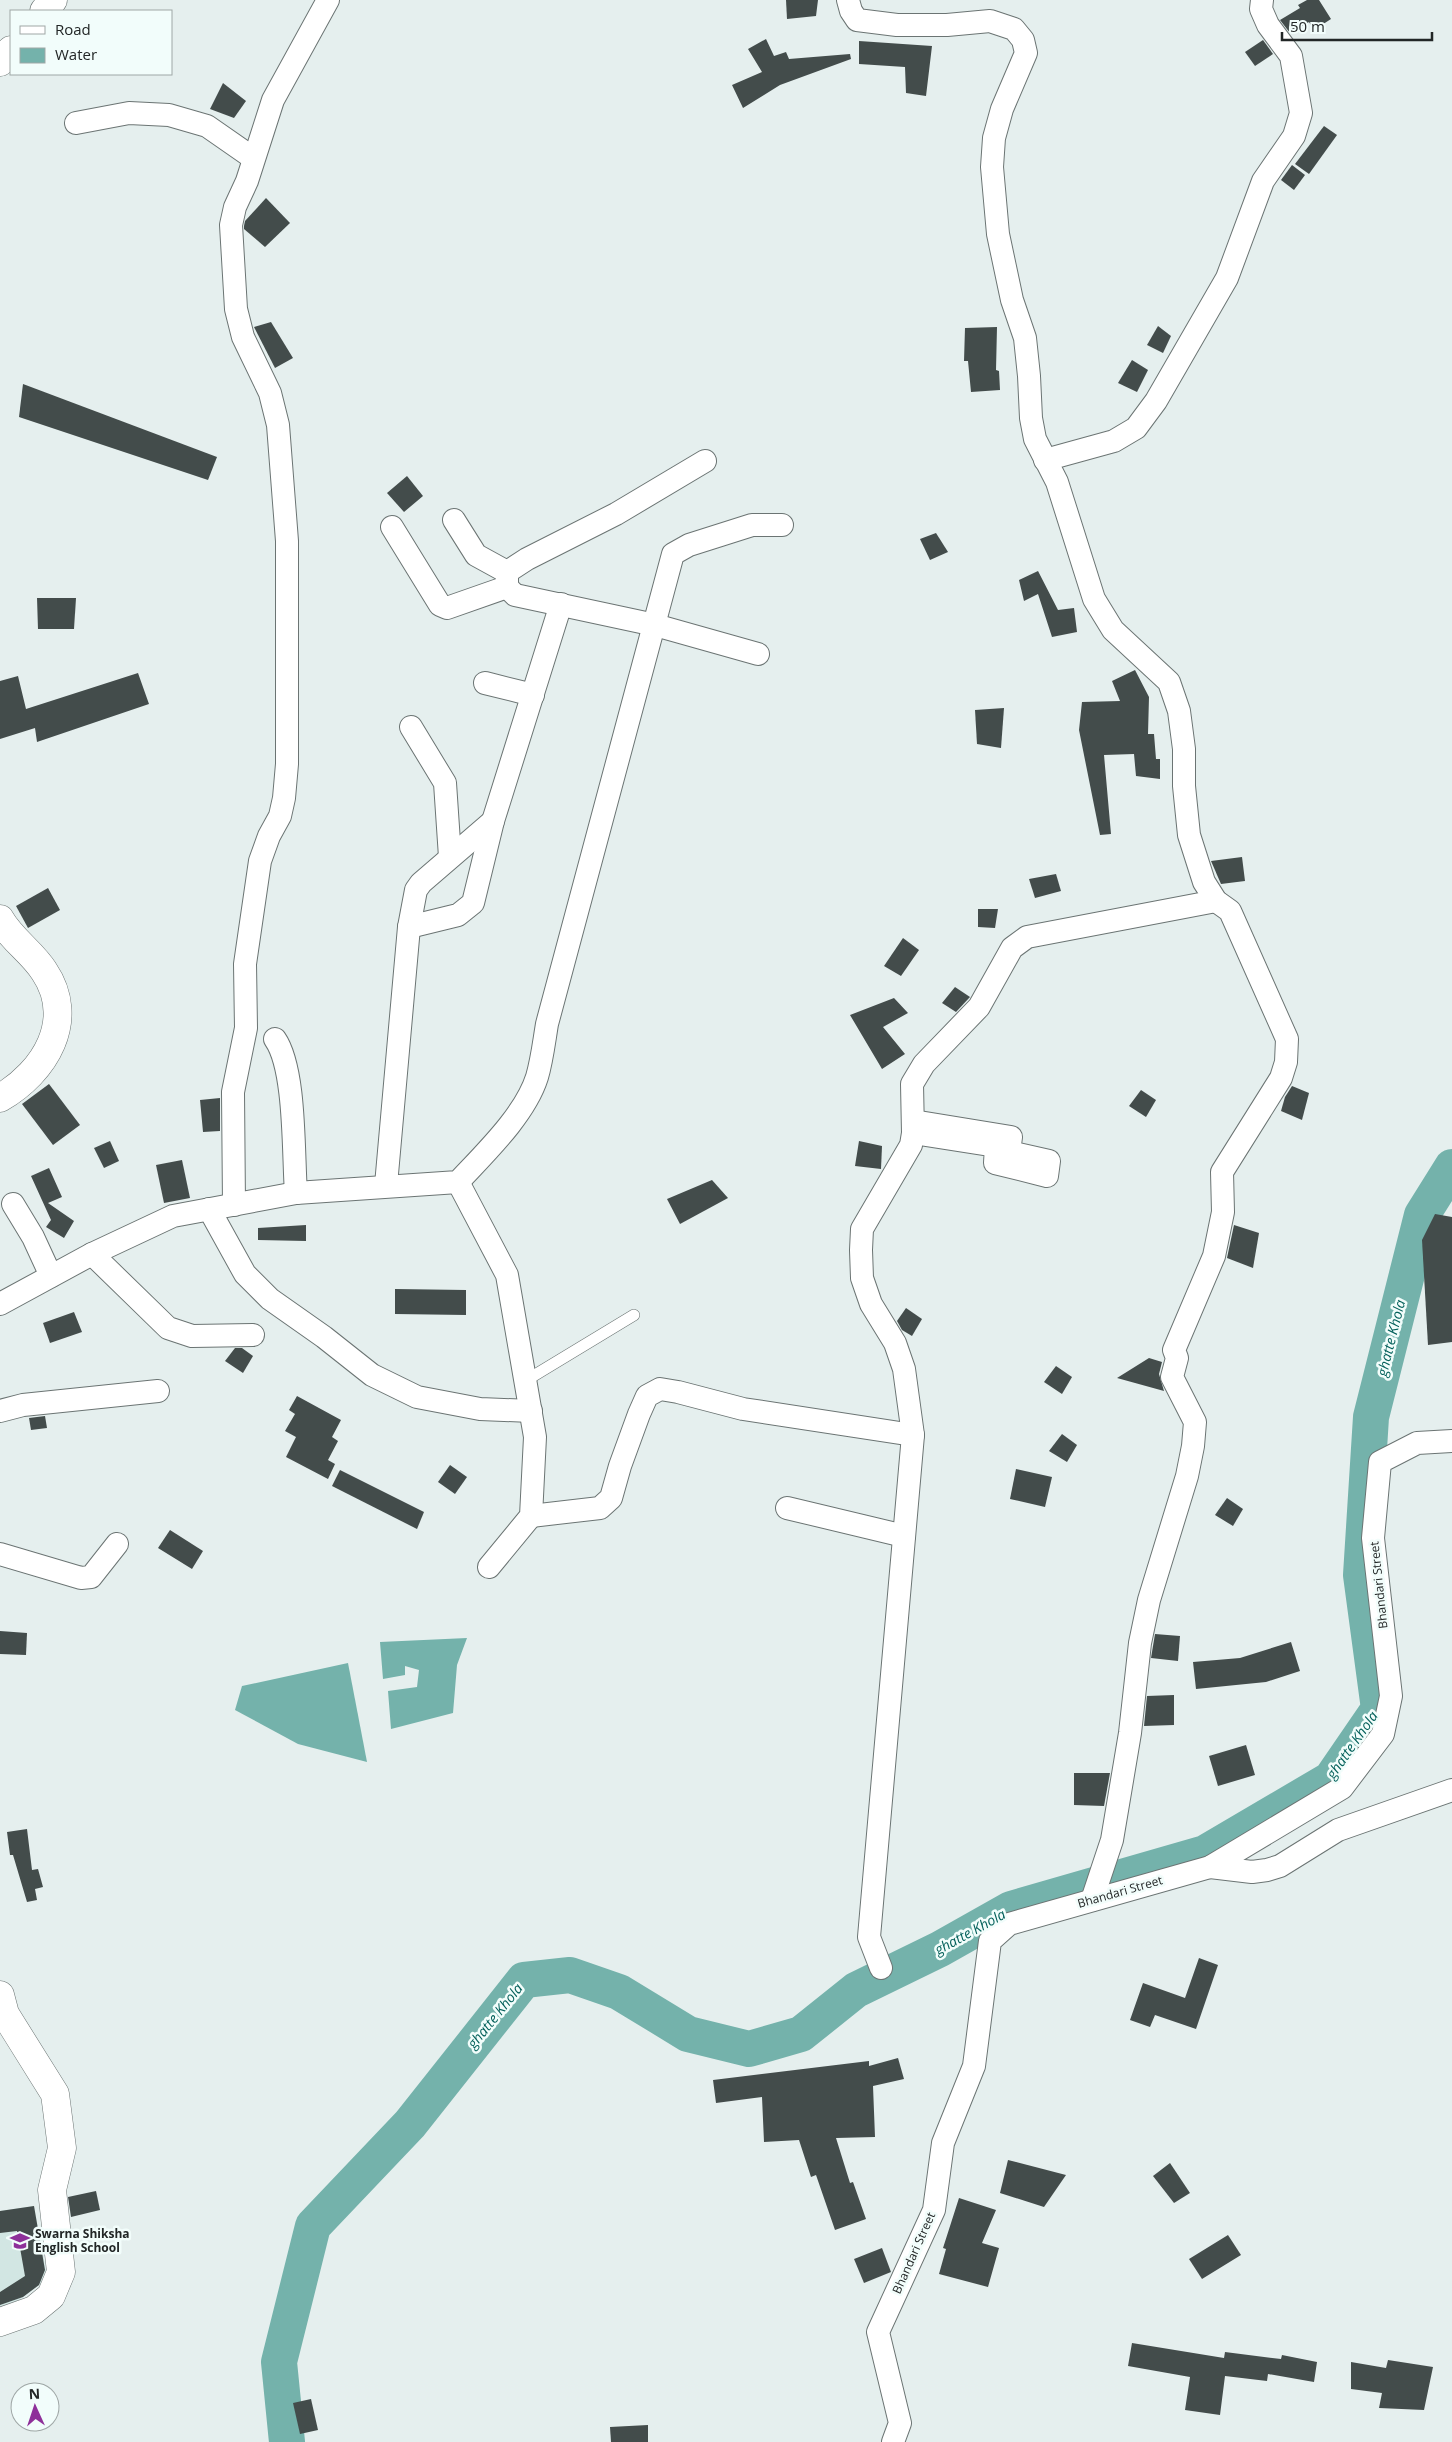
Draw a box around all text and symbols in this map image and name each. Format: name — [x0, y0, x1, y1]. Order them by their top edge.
legend — [10, 10, 172, 75]
scale bar — [1282, 10, 1432, 42]
text: 50 m — [1290, 16, 1325, 36]
text: Road — [55, 19, 91, 39]
text: Water — [55, 44, 97, 64]
water label: ghatte Khola — [1372, 1298, 1409, 1379]
street label: Bhandari Street — [1365, 1541, 1392, 1630]
water label: ghatte Khola — [1321, 1707, 1382, 1783]
street label: Bhandari Street — [1075, 1871, 1164, 1912]
water label: ghatte Khola — [930, 1904, 1009, 1959]
water label: ghatte Khola — [462, 1979, 527, 2053]
street label: Bhandari Street — [888, 2209, 939, 2296]
place label: Swarna Shiksha English School — [35, 2225, 130, 2256]
school or university icon: Swarna Shiksha English School — [9, 2230, 31, 2252]
north arrow — [10, 2382, 60, 2432]
text: N — [28, 2384, 40, 2403]

